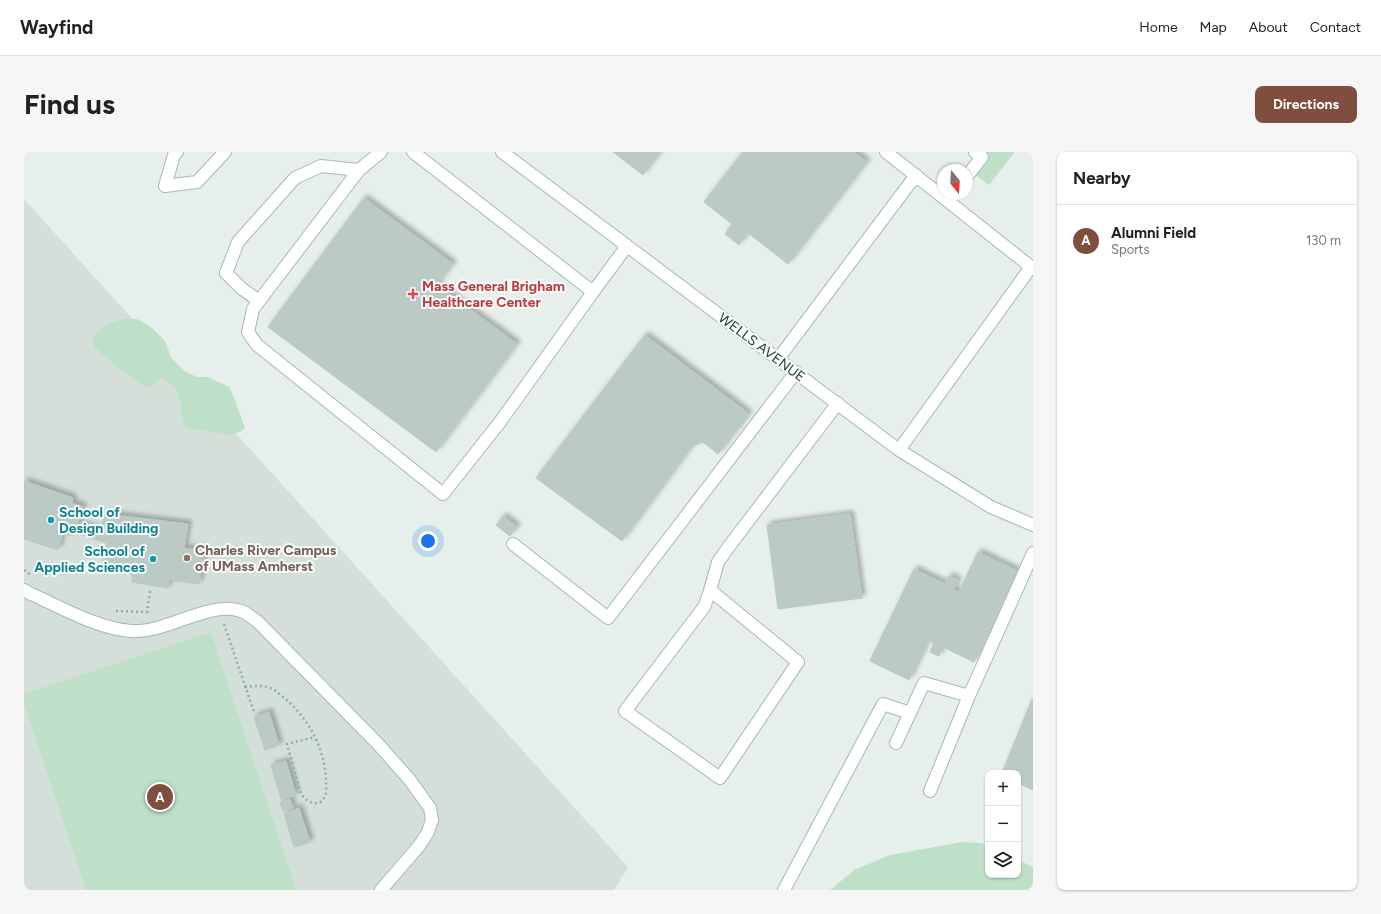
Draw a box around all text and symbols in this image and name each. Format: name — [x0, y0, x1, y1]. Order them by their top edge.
text: Wayfind — [20, 16, 93, 39]
text: Home — [1139, 19, 1178, 36]
text: Map — [1200, 19, 1227, 36]
text: About — [1249, 19, 1288, 36]
text: Contact — [1310, 19, 1361, 36]
button: Directions — [1255, 86, 1357, 123]
text: Find us — [24, 87, 115, 121]
north arrow — [937, 164, 973, 200]
text: Nearby — [1073, 168, 1131, 188]
text: Alumni Field — [1111, 224, 1196, 242]
text: A — [1081, 233, 1091, 248]
text: 130 m — [1306, 233, 1341, 248]
text: Sports — [1111, 242, 1150, 257]
place label: Mass General Brigham Healthcare Center — [422, 278, 565, 311]
marker: Mass General Brigham Healthcare Center — [407, 288, 419, 300]
street label: WELLS AVENUE — [715, 309, 808, 386]
place label: School of Design Building — [59, 504, 158, 537]
marker: School of Design Building — [46, 515, 56, 525]
your location — [418, 531, 438, 551]
place label: Charles River Campus of UMass Amherst — [195, 542, 337, 575]
place label: School of Applied Sciences — [34, 543, 145, 576]
marker: Charles River Campus of UMass Amherst — [182, 553, 192, 563]
marker: School of Applied Sciences — [148, 554, 158, 564]
map controls — [985, 770, 1021, 878]
button: + — [985, 770, 1021, 806]
pin: A — [147, 782, 173, 812]
button: − — [985, 806, 1021, 842]
button: layers — [985, 842, 1021, 878]

